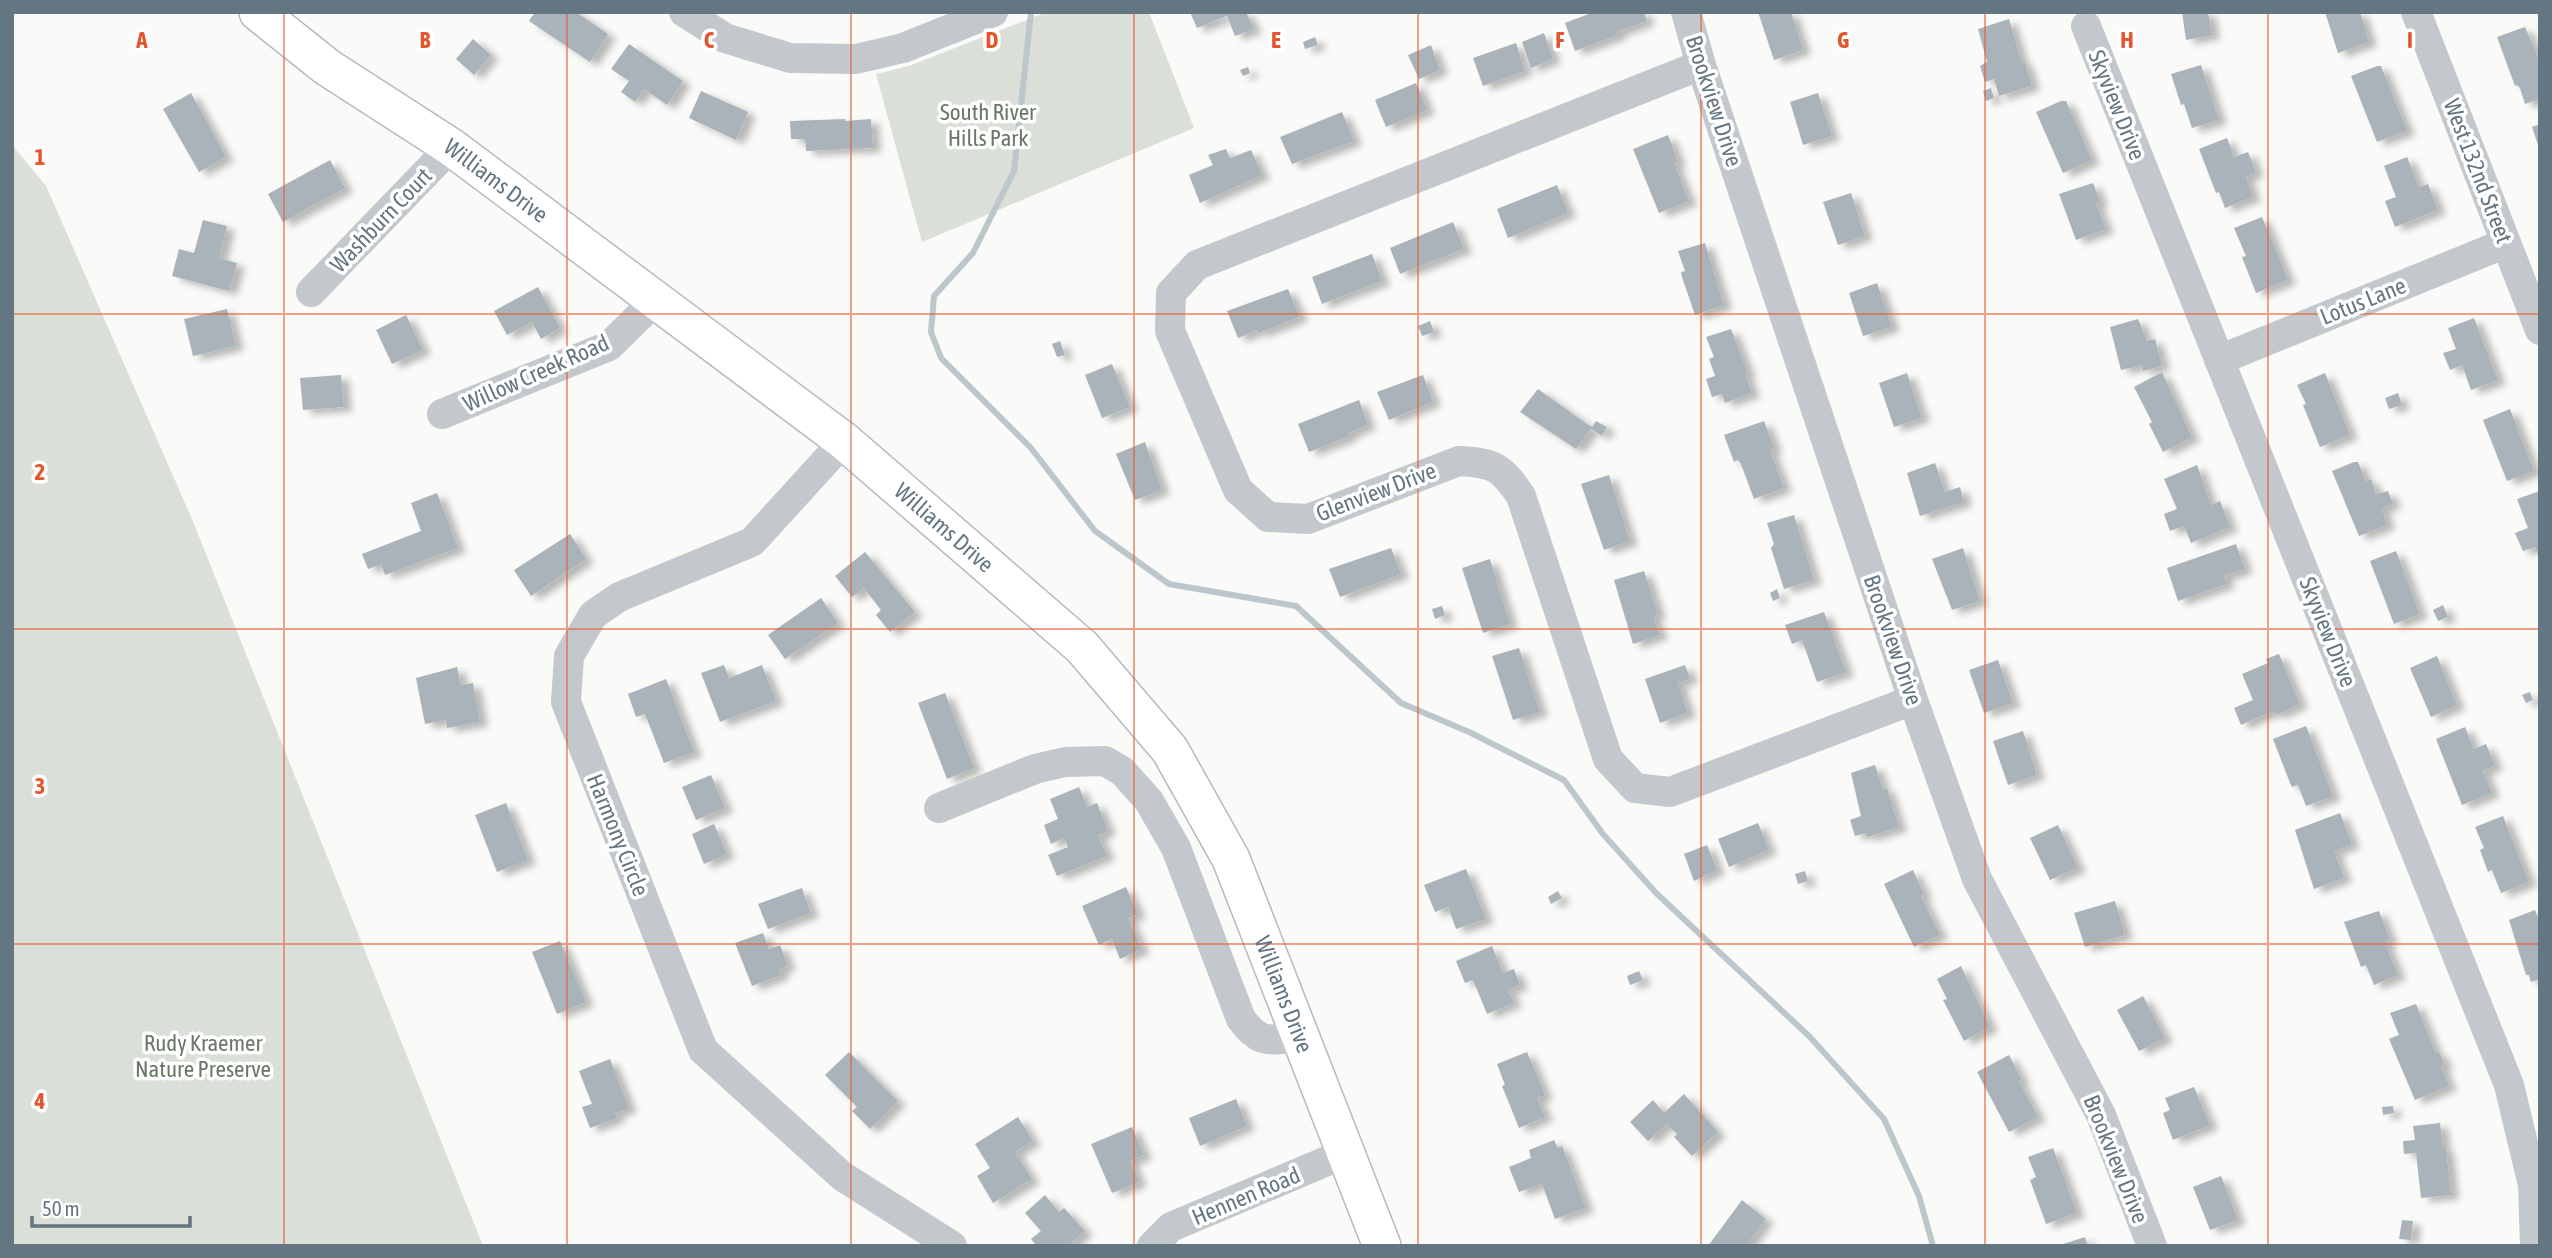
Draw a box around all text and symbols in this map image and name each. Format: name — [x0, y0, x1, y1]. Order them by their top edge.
text: A — [135, 27, 148, 53]
text: B — [420, 27, 431, 53]
text: C — [704, 27, 715, 53]
text: D — [986, 27, 999, 53]
text: E — [1271, 27, 1281, 53]
text: F — [1555, 27, 1565, 53]
text: G — [1837, 27, 1849, 53]
text: H — [2120, 27, 2134, 53]
text: I — [2407, 27, 2413, 53]
street label: Brookview Drive — [1681, 32, 1747, 170]
street label: Skyview Drive — [2083, 46, 2151, 164]
street label: West 132nd Street — [2439, 95, 2517, 247]
park label: South River Hills Park — [940, 99, 1037, 151]
street label: Williams Drive — [439, 133, 553, 228]
text: 1 — [35, 144, 46, 170]
street label: Washburn Court — [325, 163, 437, 277]
street label: Lotus Lane — [2316, 272, 2410, 330]
street label: Willow Creek Road — [459, 329, 613, 417]
street label: Glenview Drive — [1312, 457, 1440, 527]
text: 2 — [35, 459, 45, 485]
street label: Williams Drive — [889, 478, 999, 578]
street label: Brookview Drive — [1859, 572, 1927, 708]
street label: Skyview Drive — [2294, 573, 2362, 691]
street label: Harmony Circle — [582, 770, 654, 900]
text: 3 — [35, 773, 45, 799]
street label: Williams Drive — [1249, 932, 1318, 1056]
park label: Rudy Kraemer Nature Preserve — [135, 1030, 271, 1082]
text: 4 — [34, 1088, 46, 1114]
street label: Brookview Drive — [2078, 1091, 2154, 1227]
street label: Hennen Road — [1188, 1162, 1304, 1230]
scale bar — [32, 1184, 189, 1228]
text: 50 m — [42, 1196, 80, 1220]

